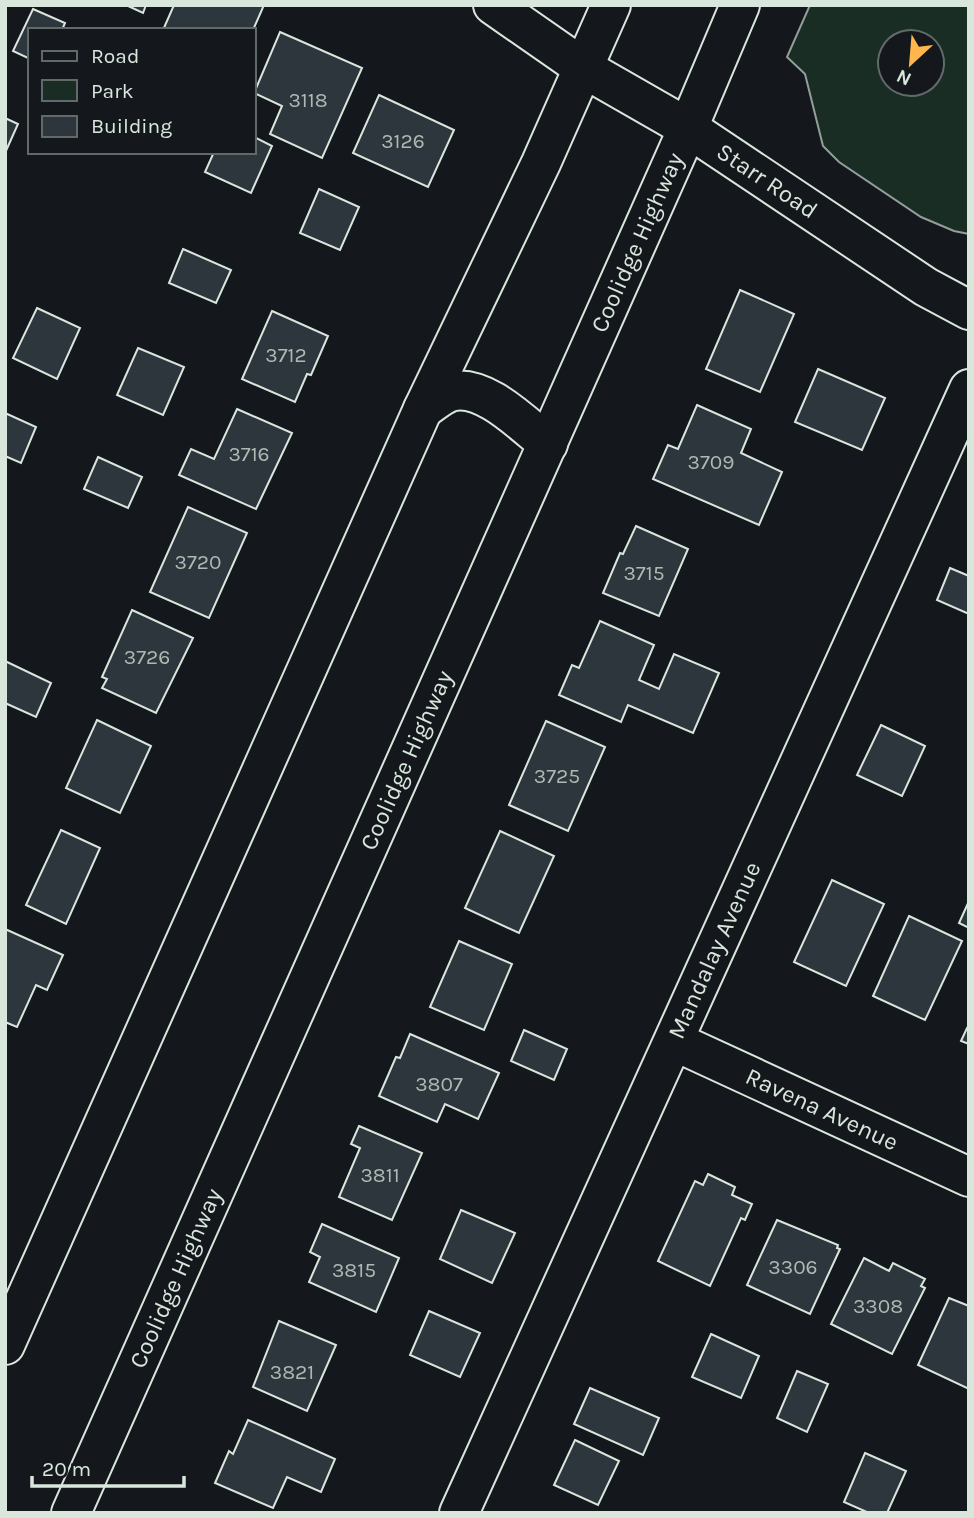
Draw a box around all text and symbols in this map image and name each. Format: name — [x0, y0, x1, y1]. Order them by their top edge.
legend — [28, 28, 256, 154]
north arrow — [876, 28, 946, 98]
text: Road — [91, 44, 139, 68]
text: N — [893, 65, 915, 90]
text: Park — [91, 79, 134, 103]
house number: 3118 — [288, 88, 328, 112]
text: Building — [91, 114, 172, 138]
house number: 3126 — [381, 129, 425, 153]
street label: Starr Road — [712, 137, 823, 225]
street label: Coolidge Highway — [585, 148, 689, 337]
house number: 3712 — [265, 343, 307, 367]
house number: 3716 — [228, 442, 270, 466]
house number: 3709 — [688, 450, 734, 474]
house number: 3720 — [175, 550, 221, 574]
house number: 3715 — [623, 561, 665, 585]
house number: 3726 — [124, 645, 170, 669]
street label: Coolidge Highway — [354, 666, 459, 854]
house number: 3725 — [534, 764, 580, 788]
street label: Mandalay Avenue — [662, 857, 767, 1043]
street label: Ravena Avenue — [741, 1062, 903, 1156]
house number: 3807 — [415, 1072, 463, 1096]
house number: 3811 — [360, 1163, 400, 1187]
street label: Coolidge Highway — [123, 1184, 228, 1372]
house number: 3306 — [768, 1255, 818, 1279]
house number: 3815 — [332, 1258, 376, 1282]
house number: 3308 — [853, 1294, 903, 1318]
house number: 3821 — [270, 1360, 314, 1384]
scale bar — [32, 1444, 184, 1488]
text: 20 m — [42, 1457, 91, 1481]

